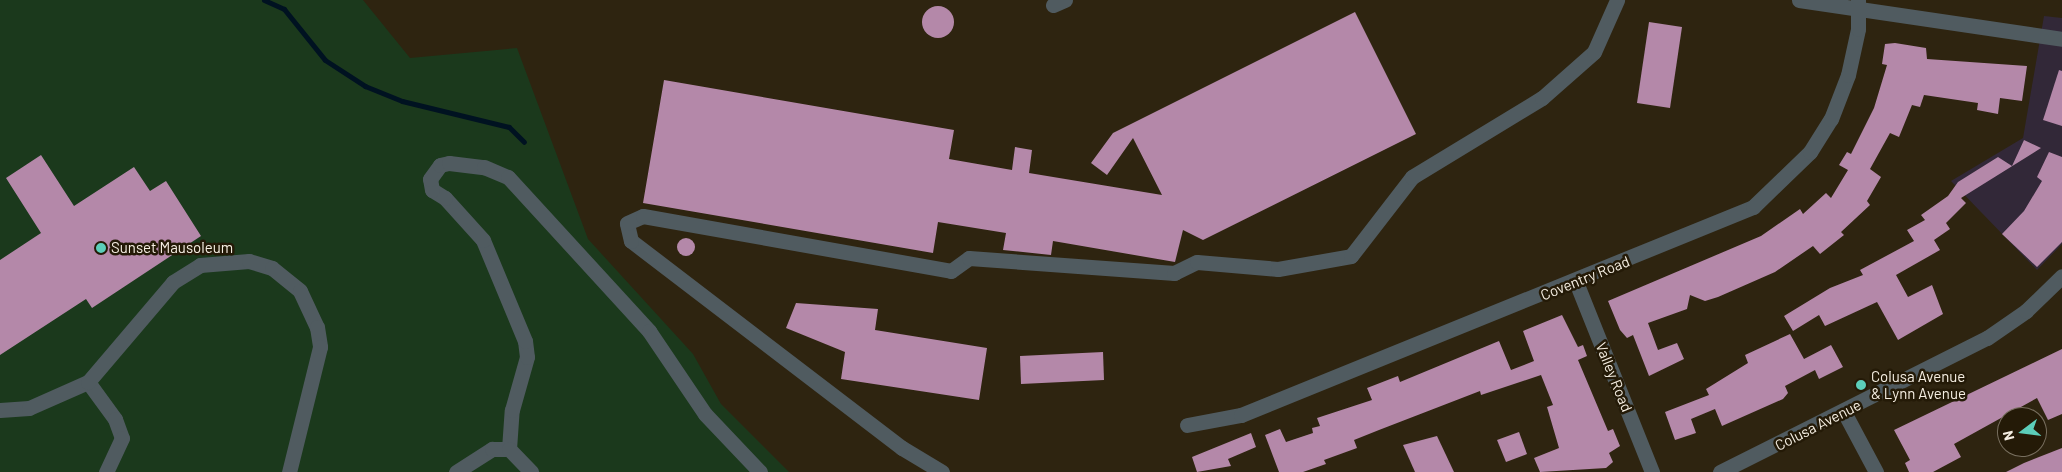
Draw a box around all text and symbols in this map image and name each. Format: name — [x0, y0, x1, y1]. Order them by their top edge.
place label: Sunset Mausoleum — [111, 239, 233, 257]
marker: Sunset Mausoleum — [95, 242, 107, 254]
street label: Coventry Road — [1538, 252, 1632, 304]
street label: Valley Road — [1592, 340, 1636, 414]
place label: Colusa Avenue & Lynn Avenue — [1871, 367, 1966, 402]
marker: Colusa Avenue & Lynn Avenue — [1855, 379, 1867, 391]
street label: Colusa Avenue — [1772, 396, 1864, 454]
north arrow — [1997, 407, 2047, 457]
text: N — [1999, 429, 2017, 442]

